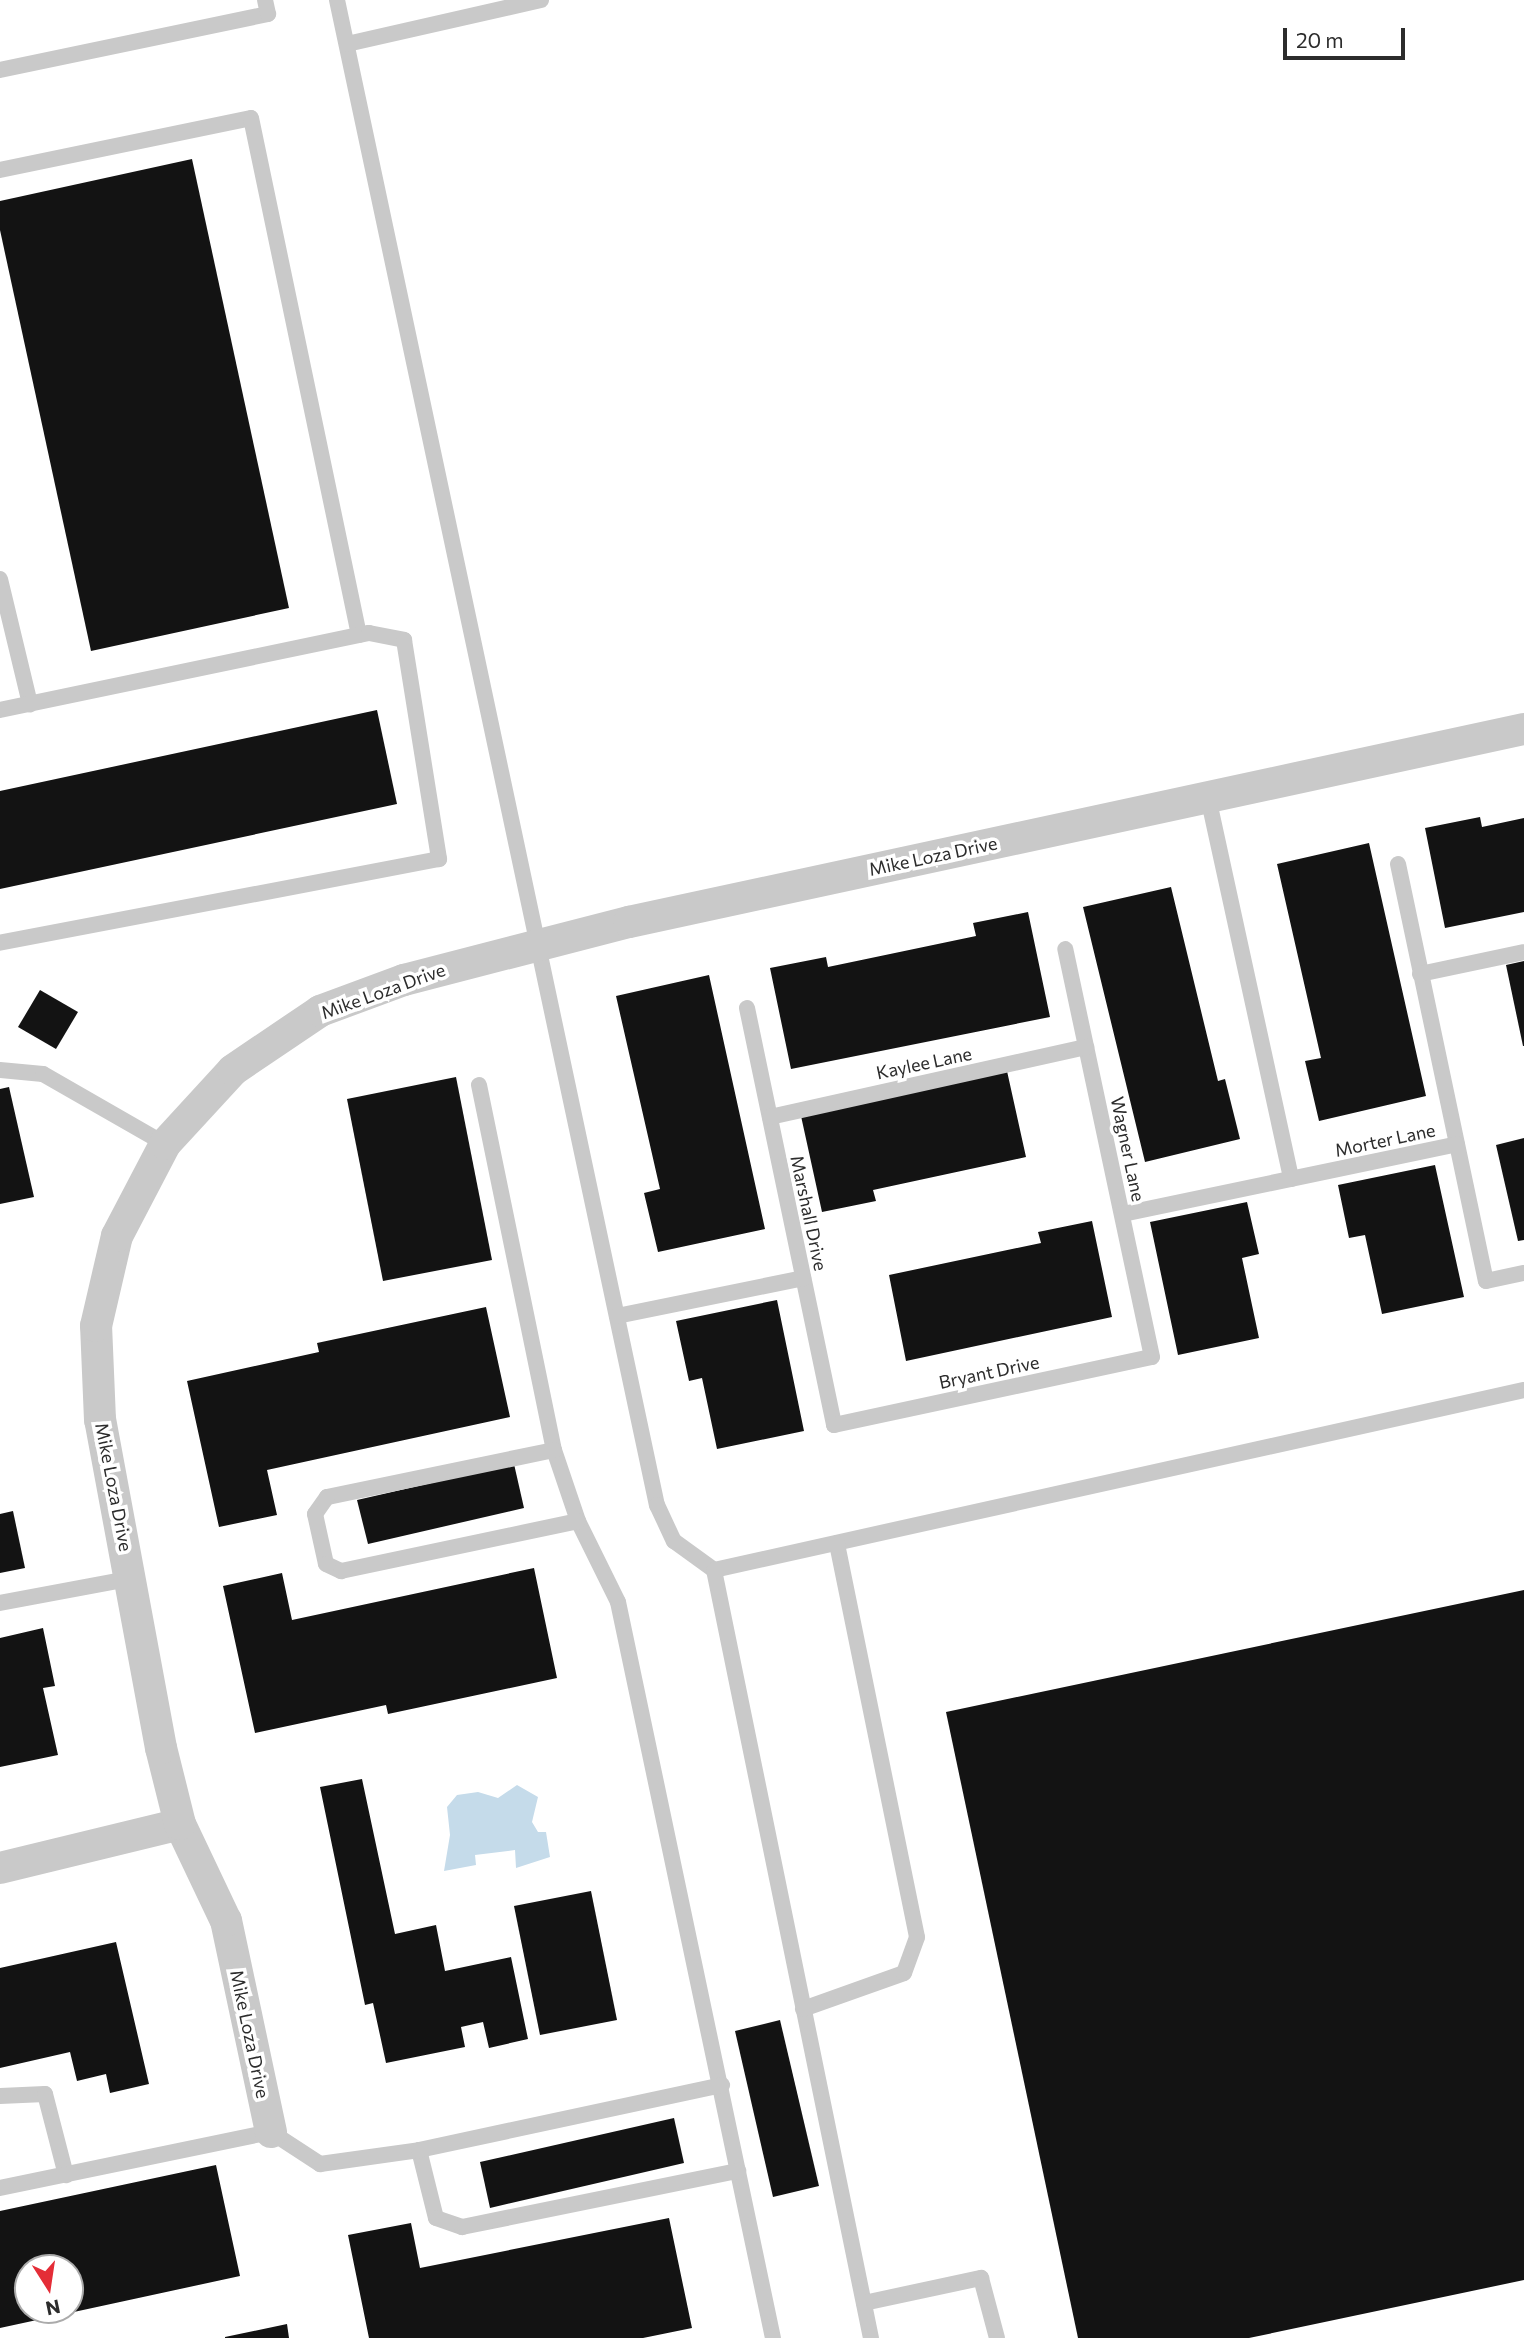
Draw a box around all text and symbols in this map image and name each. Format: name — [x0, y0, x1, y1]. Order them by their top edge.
scale bar — [1286, 14, 1408, 58]
text: 20 m — [1296, 27, 1344, 52]
street label: Mike Loza Drive — [867, 832, 999, 880]
street label: Mike Loza Drive — [318, 959, 448, 1023]
street label: Kaylee Lane — [874, 1042, 974, 1084]
street label: Wagner Lane — [1106, 1095, 1150, 1203]
street label: Morter Lane — [1333, 1119, 1437, 1161]
street label: Marshall Drive — [786, 1153, 832, 1273]
street label: Bryant Drive — [937, 1351, 1041, 1393]
street label: Mike Loza Drive — [91, 1421, 137, 1553]
street label: Mike Loza Drive — [226, 1968, 274, 2100]
north arrow — [14, 2254, 84, 2324]
text: N — [44, 2295, 62, 2321]

